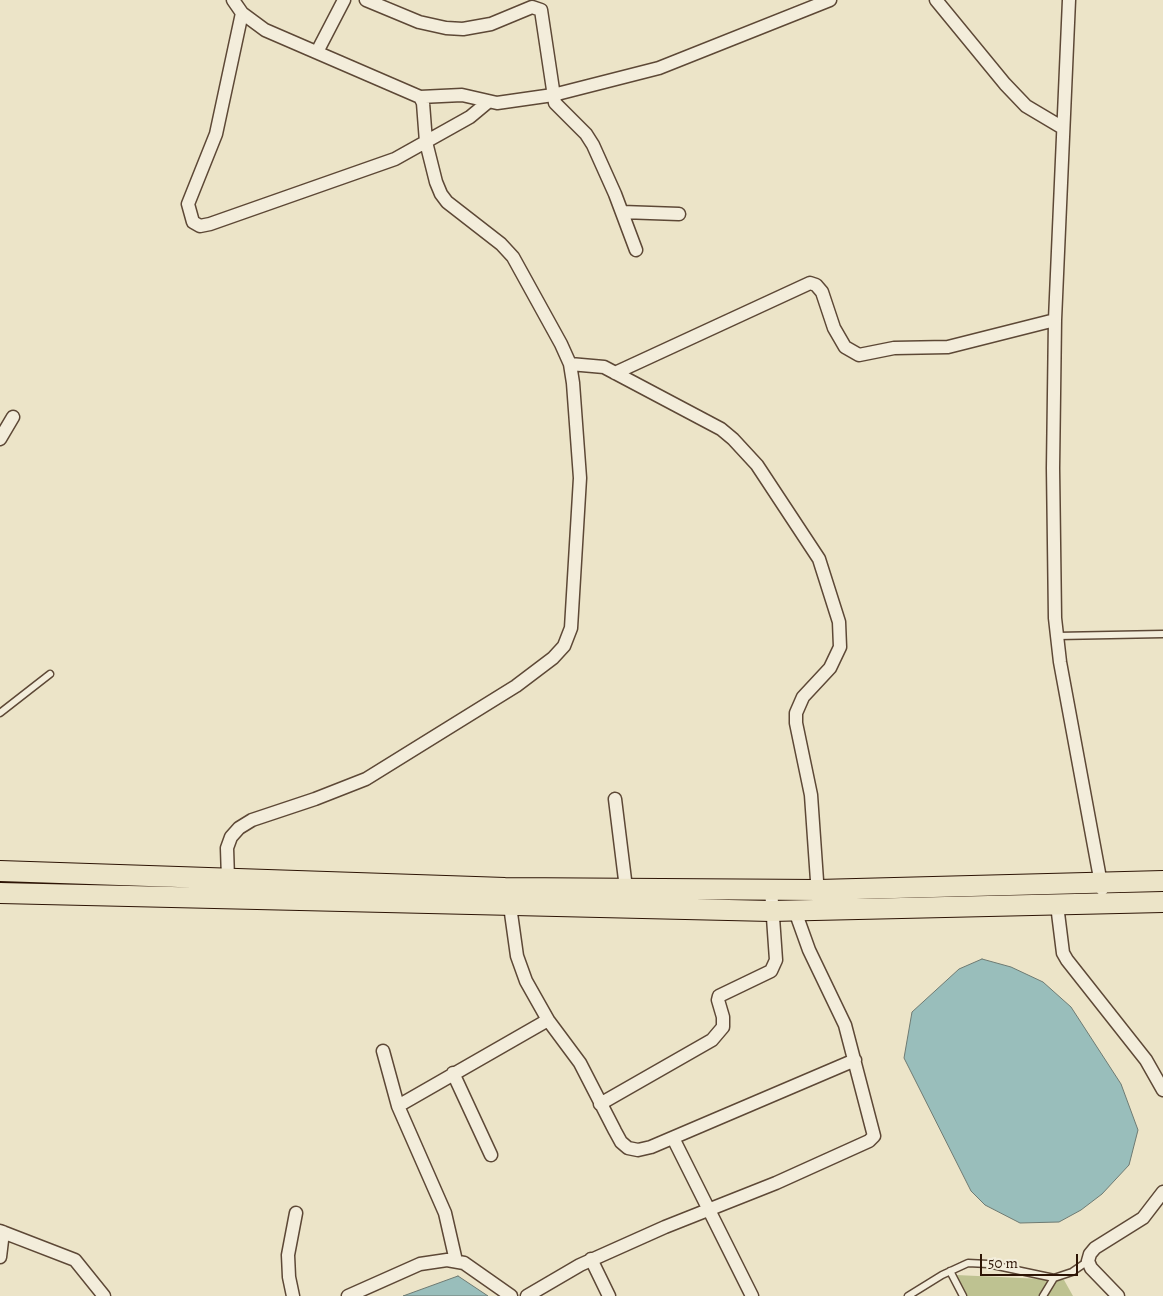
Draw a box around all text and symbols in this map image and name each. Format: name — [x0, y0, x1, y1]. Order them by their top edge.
scale bar — [983, 1244, 1080, 1276]
text: 50 m — [988, 1253, 1018, 1273]

